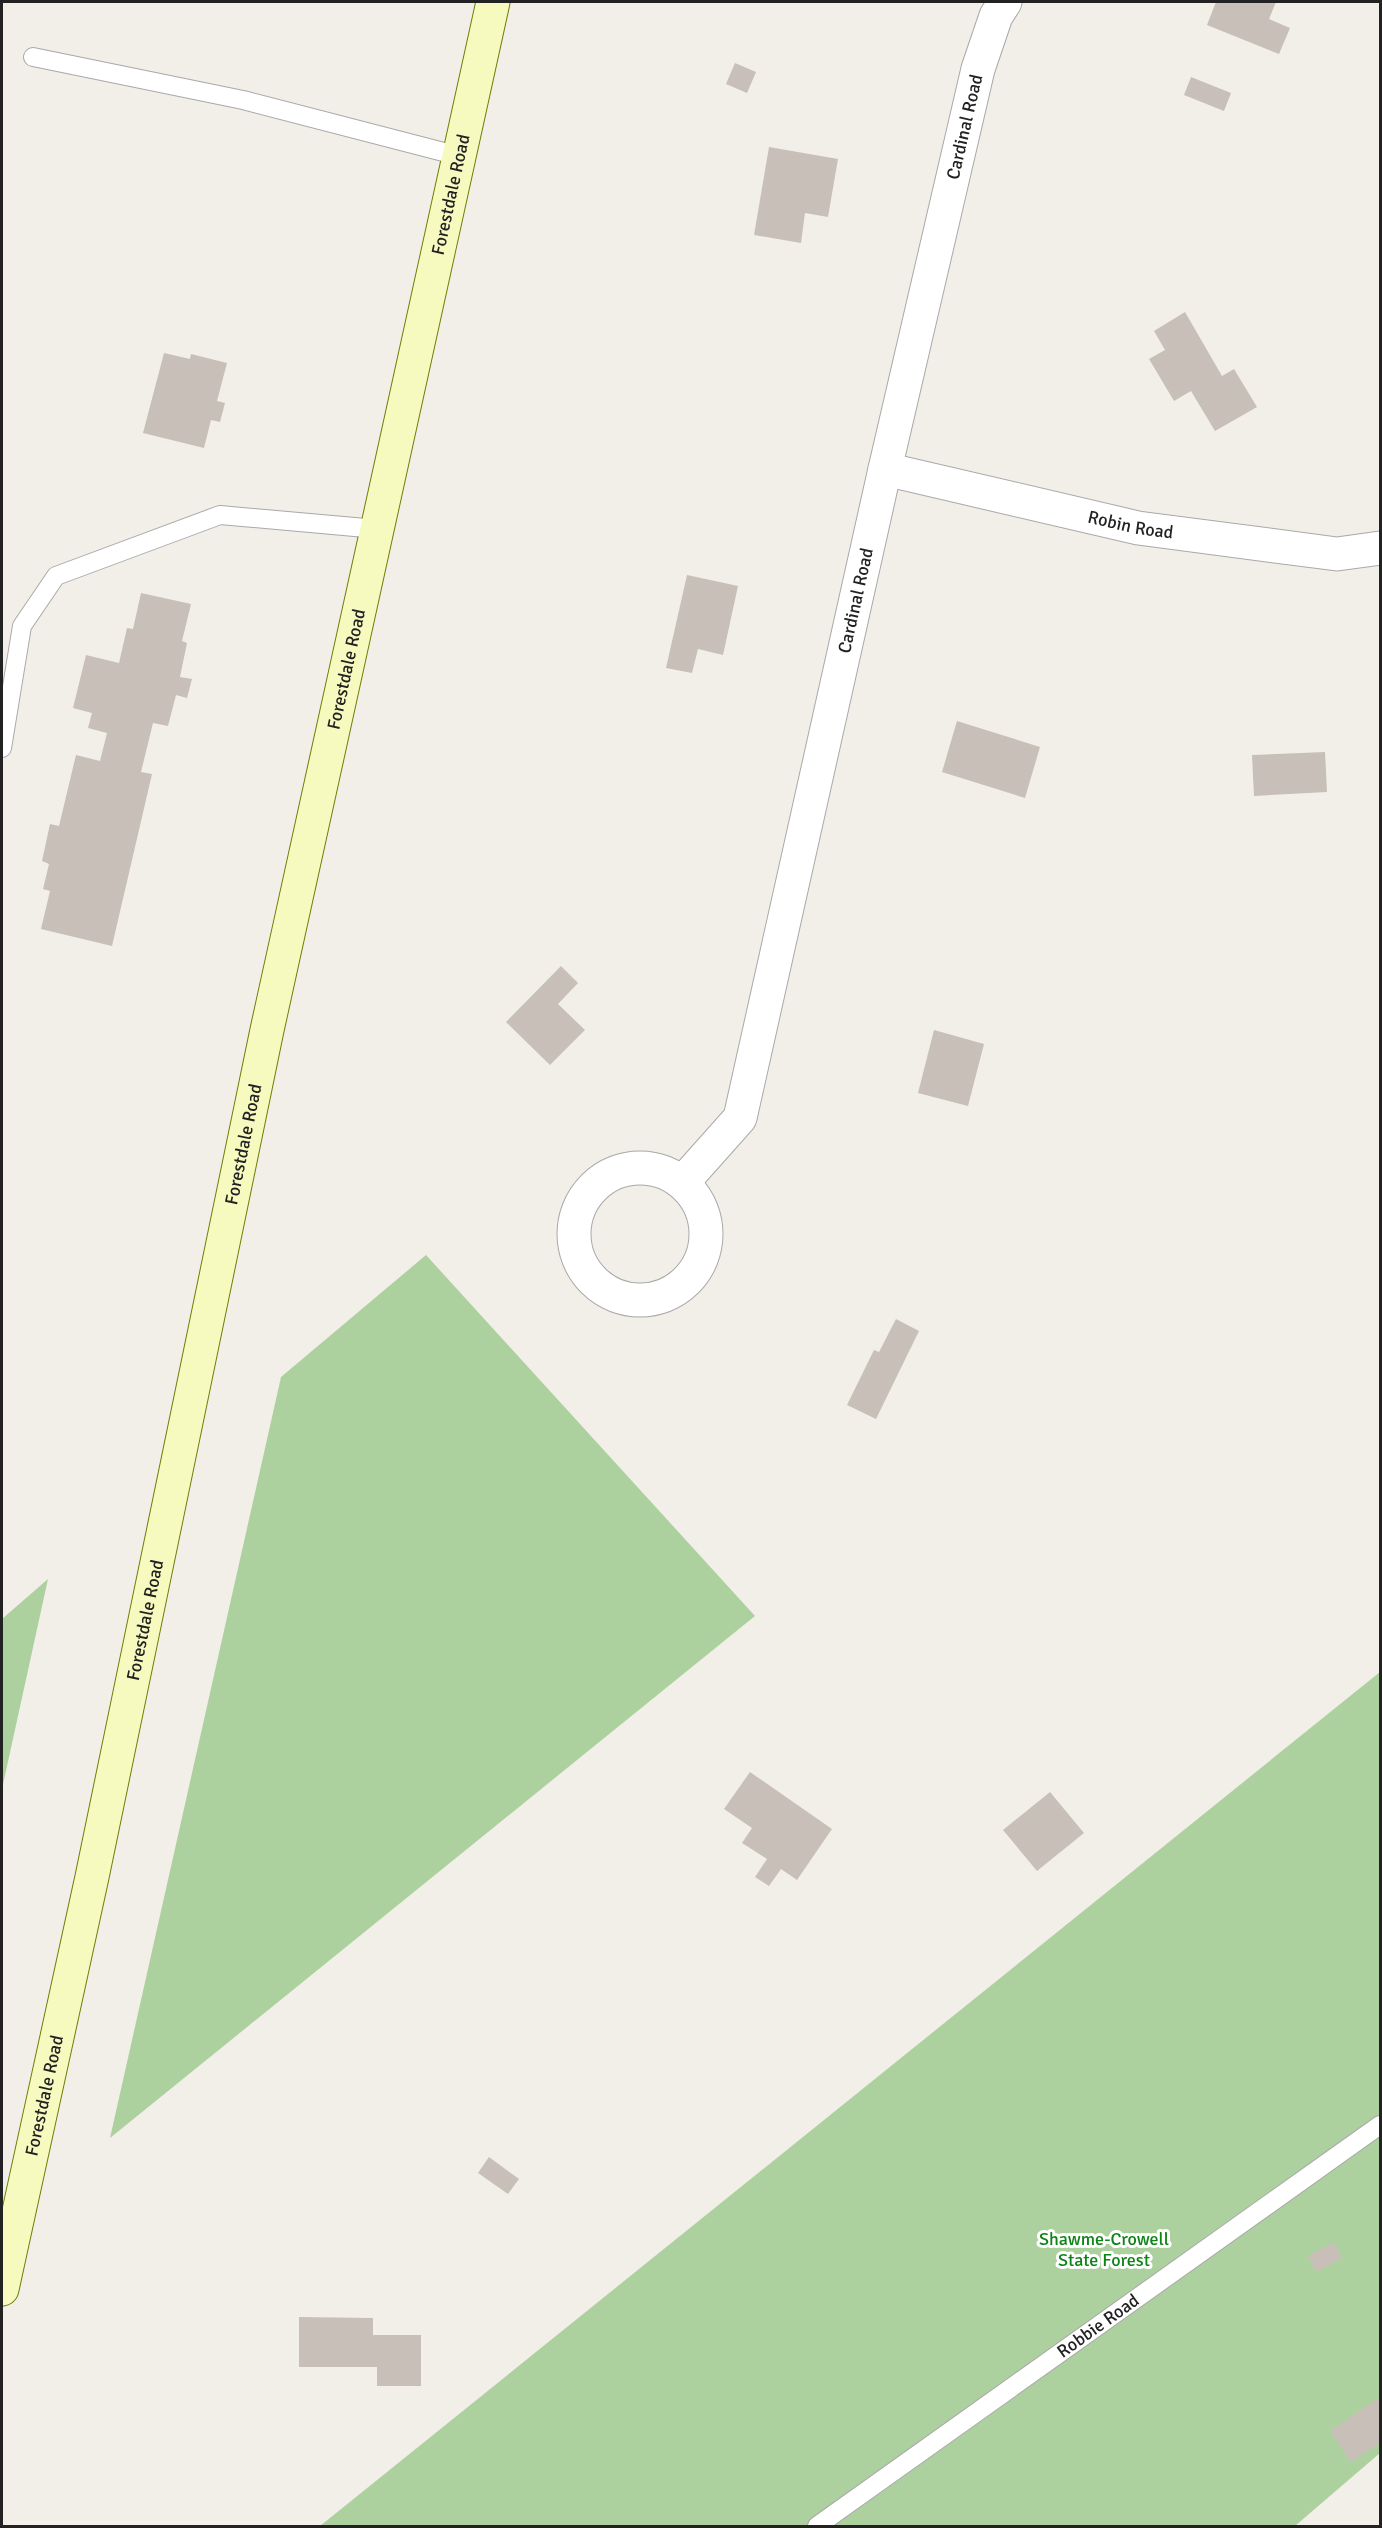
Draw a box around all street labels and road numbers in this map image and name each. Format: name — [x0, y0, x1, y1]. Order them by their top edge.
street label: Cardinal Road — [942, 72, 987, 182]
street label: Forestdale Road — [427, 132, 475, 257]
street label: Robin Road — [1086, 506, 1175, 544]
street label: Cardinal Road — [833, 546, 878, 655]
street label: Forestdale Road — [322, 607, 370, 732]
street label: Forestdale Road — [220, 1082, 267, 1207]
street label: Forestdale Road — [122, 1558, 168, 1683]
street label: Forestdale Road — [20, 2033, 68, 2158]
street label: Robbie Road — [1053, 2289, 1143, 2362]

